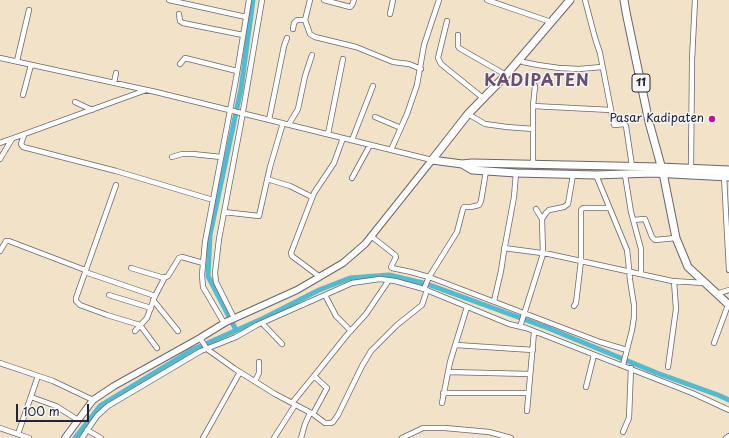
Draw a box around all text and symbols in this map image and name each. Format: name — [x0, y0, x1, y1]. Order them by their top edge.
district label: KADIPATEN — [484, 72, 590, 92]
road number: 11 — [632, 74, 650, 92]
place label: Pasar Kadipaten — [609, 112, 704, 126]
marker: Pasar Kadipaten — [707, 114, 717, 124]
scale bar — [18, 396, 91, 422]
text: 100 m — [23, 402, 60, 420]

